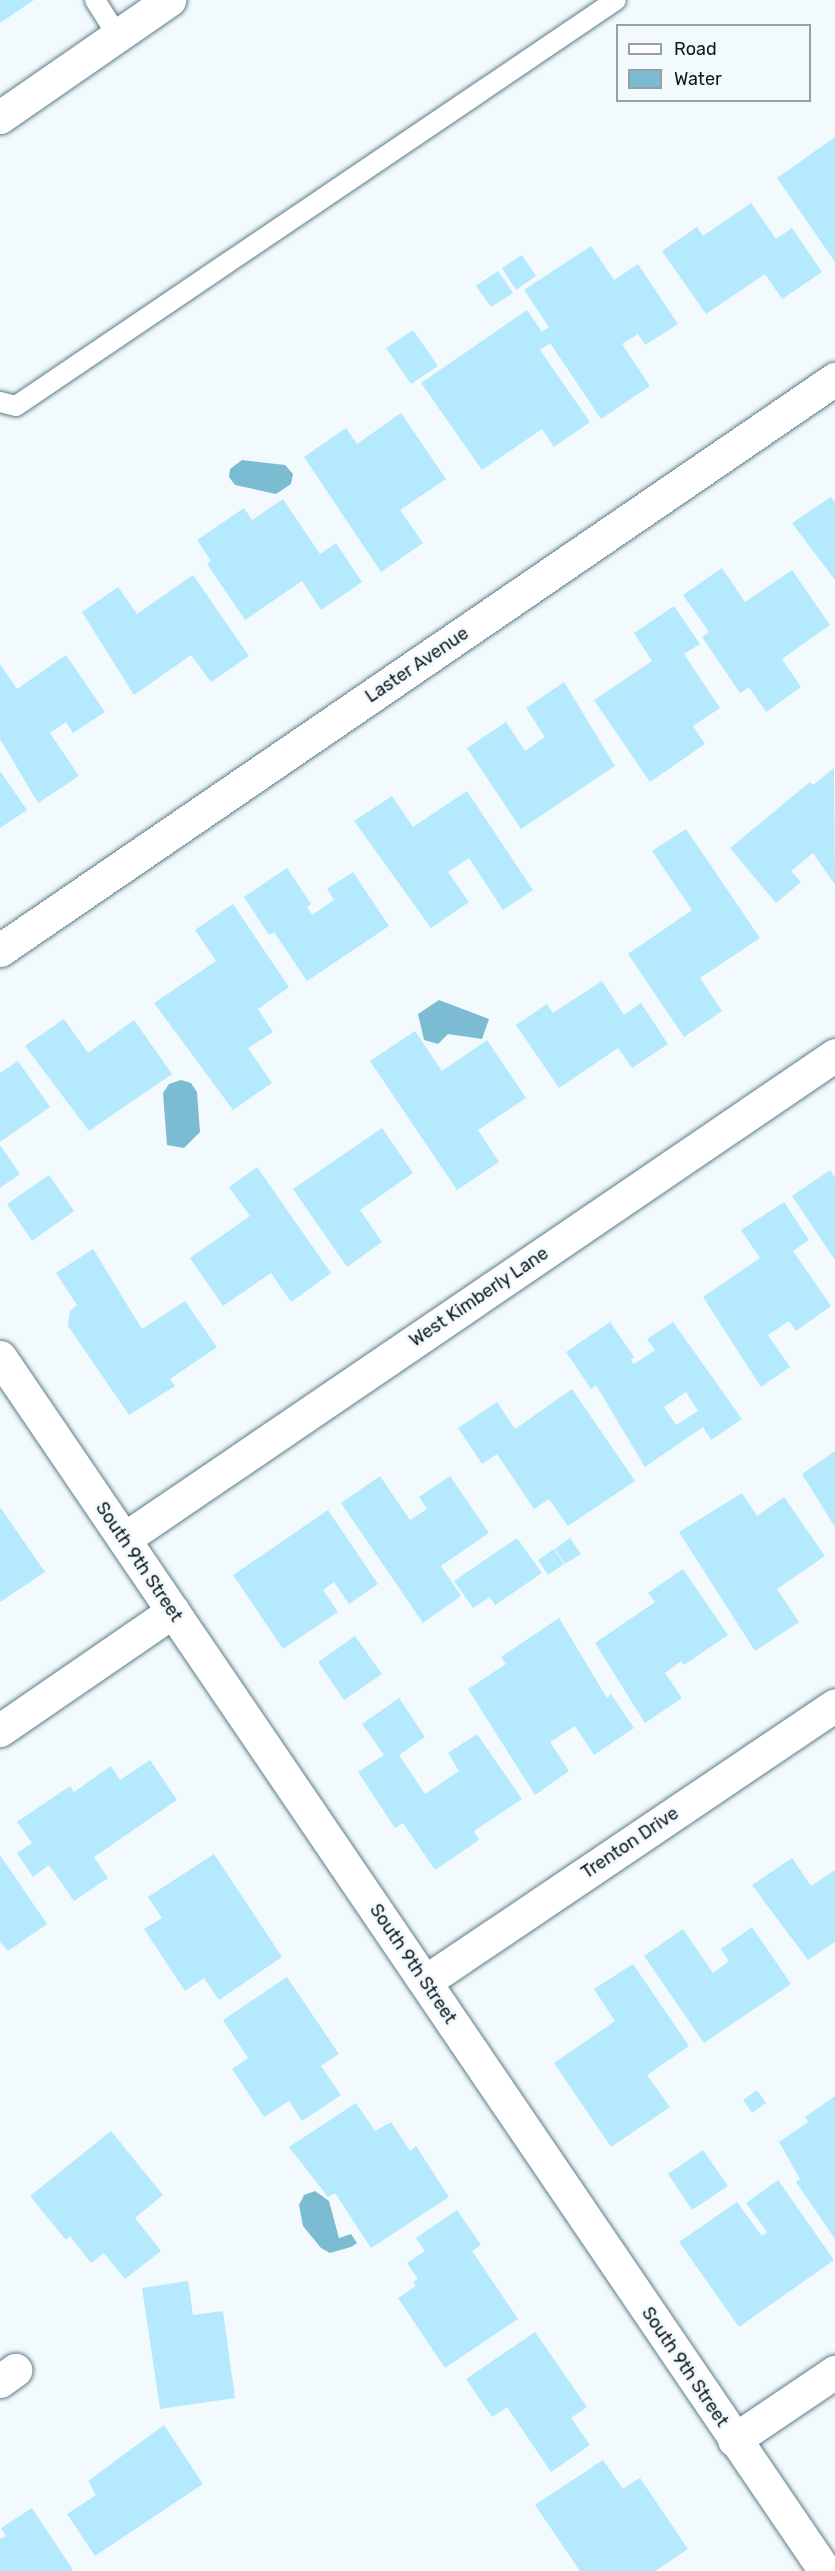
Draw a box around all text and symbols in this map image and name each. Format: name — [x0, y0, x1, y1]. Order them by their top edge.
legend — [616, 24, 811, 102]
text: Road — [674, 38, 717, 60]
text: Water — [674, 68, 722, 90]
street label: Laster Avenue — [361, 622, 473, 708]
street label: West Kimberly Lane — [405, 1242, 553, 1352]
street label: South 9th Street — [91, 1498, 187, 1626]
street label: Trenton Drive — [577, 1803, 683, 1883]
street label: South 9th Street — [365, 1900, 461, 2028]
street label: South 9th Street — [637, 2303, 733, 2431]

